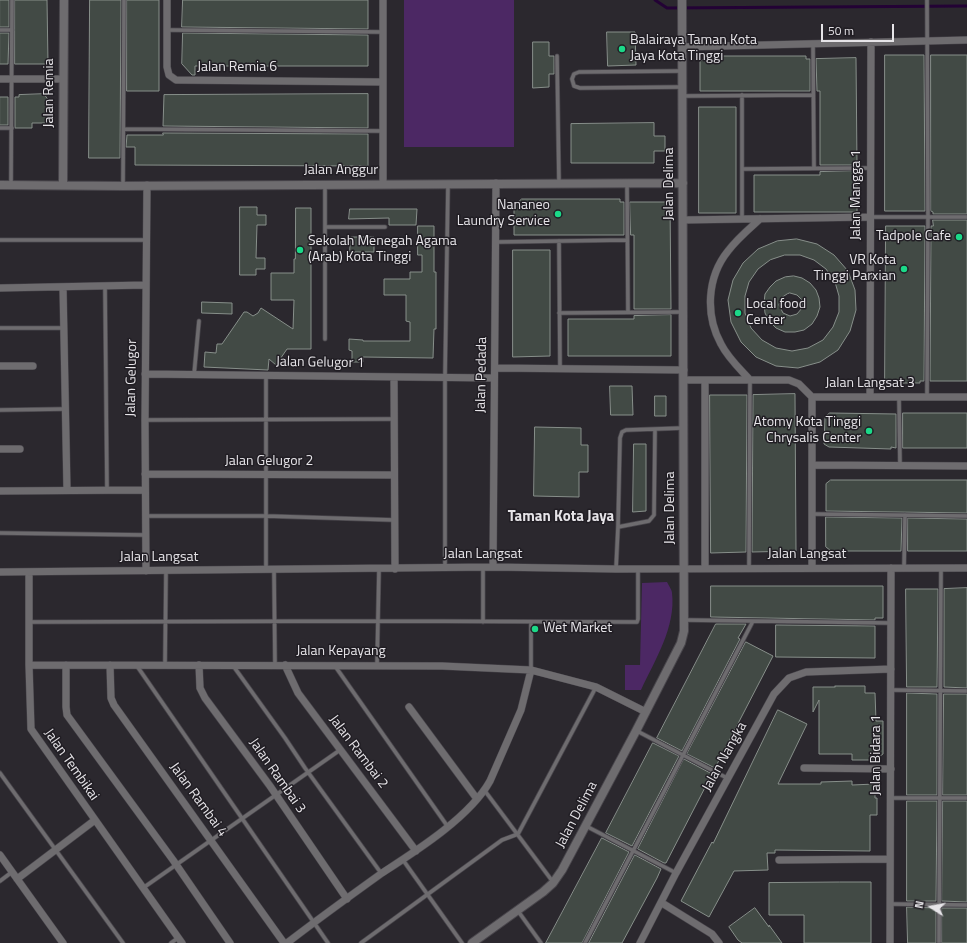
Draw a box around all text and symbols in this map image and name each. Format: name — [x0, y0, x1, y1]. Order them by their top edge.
scale bar — [823, 16, 896, 42]
text: 50 m — [828, 21, 854, 40]
place label: Balairaya Taman Kota Jaya Kota Tinggi — [630, 33, 757, 66]
marker: Balairaya Taman Kota Jaya Kota Tinggi — [617, 44, 627, 54]
street label: Jalan Remia — [42, 58, 58, 128]
street label: Jalan Remia 6 — [197, 60, 277, 76]
street label: Jalan Delima — [662, 147, 678, 221]
street label: Jalan Mangga 1 — [849, 150, 865, 240]
street label: Jalan Anggur — [304, 163, 378, 179]
place label: Nananeo Laundry Service — [457, 198, 550, 230]
marker: Nananeo Laundry Service — [553, 209, 563, 219]
place label: Tadpole Cafe — [876, 229, 951, 245]
marker: Tadpole Cafe — [954, 232, 964, 242]
place label: Sekolah Menegah Agama (Arab) Kota Tinggi — [308, 234, 457, 266]
marker: Sekolah Menegah Agama (Arab) Kota Tinggi — [295, 245, 305, 255]
place label: VR Kota Tinggi Parxian — [813, 253, 896, 286]
marker: VR Kota Tinggi Parxian — [899, 264, 909, 274]
place label: Local food Center — [746, 297, 806, 330]
marker: Local food Center — [733, 308, 743, 318]
street label: Jalan Pedada — [473, 337, 491, 413]
street label: Jalan Gelugor — [123, 339, 141, 417]
street label: Jalan Gelugor 1 — [276, 354, 364, 372]
street label: Jalan Langsat 3 — [825, 376, 915, 392]
place label: Atomy Kota Tinggi Chrysalis Center — [754, 415, 861, 448]
marker: Atomy Kota Tinggi Chrysalis Center — [864, 426, 874, 436]
street label: Jalan Gelugor 2 — [225, 454, 313, 470]
street label: Jalan Delima — [663, 471, 679, 545]
district label: Taman Kota Jaya — [508, 508, 614, 526]
street label: Jalan Langsat — [444, 547, 522, 563]
street label: Jalan Langsat — [768, 547, 846, 563]
street label: Jalan Langsat — [120, 550, 198, 566]
place label: Wet Market — [543, 621, 612, 637]
marker: Wet Market — [530, 624, 540, 634]
street label: Jalan Kepayang — [296, 644, 386, 660]
street label: Jalan Rambai 2 — [325, 712, 391, 792]
street label: Jalan Bidara 1 — [869, 715, 885, 795]
street label: Jalan Nangka — [699, 719, 751, 795]
street label: Jalan Tembikai — [40, 726, 102, 804]
street label: Jalan Rambai 3 — [245, 735, 309, 817]
street label: Jalan Rambai 4 — [165, 760, 231, 840]
street label: Jalan Delima — [552, 779, 602, 851]
north arrow — [911, 887, 951, 927]
text: N — [911, 899, 928, 910]

